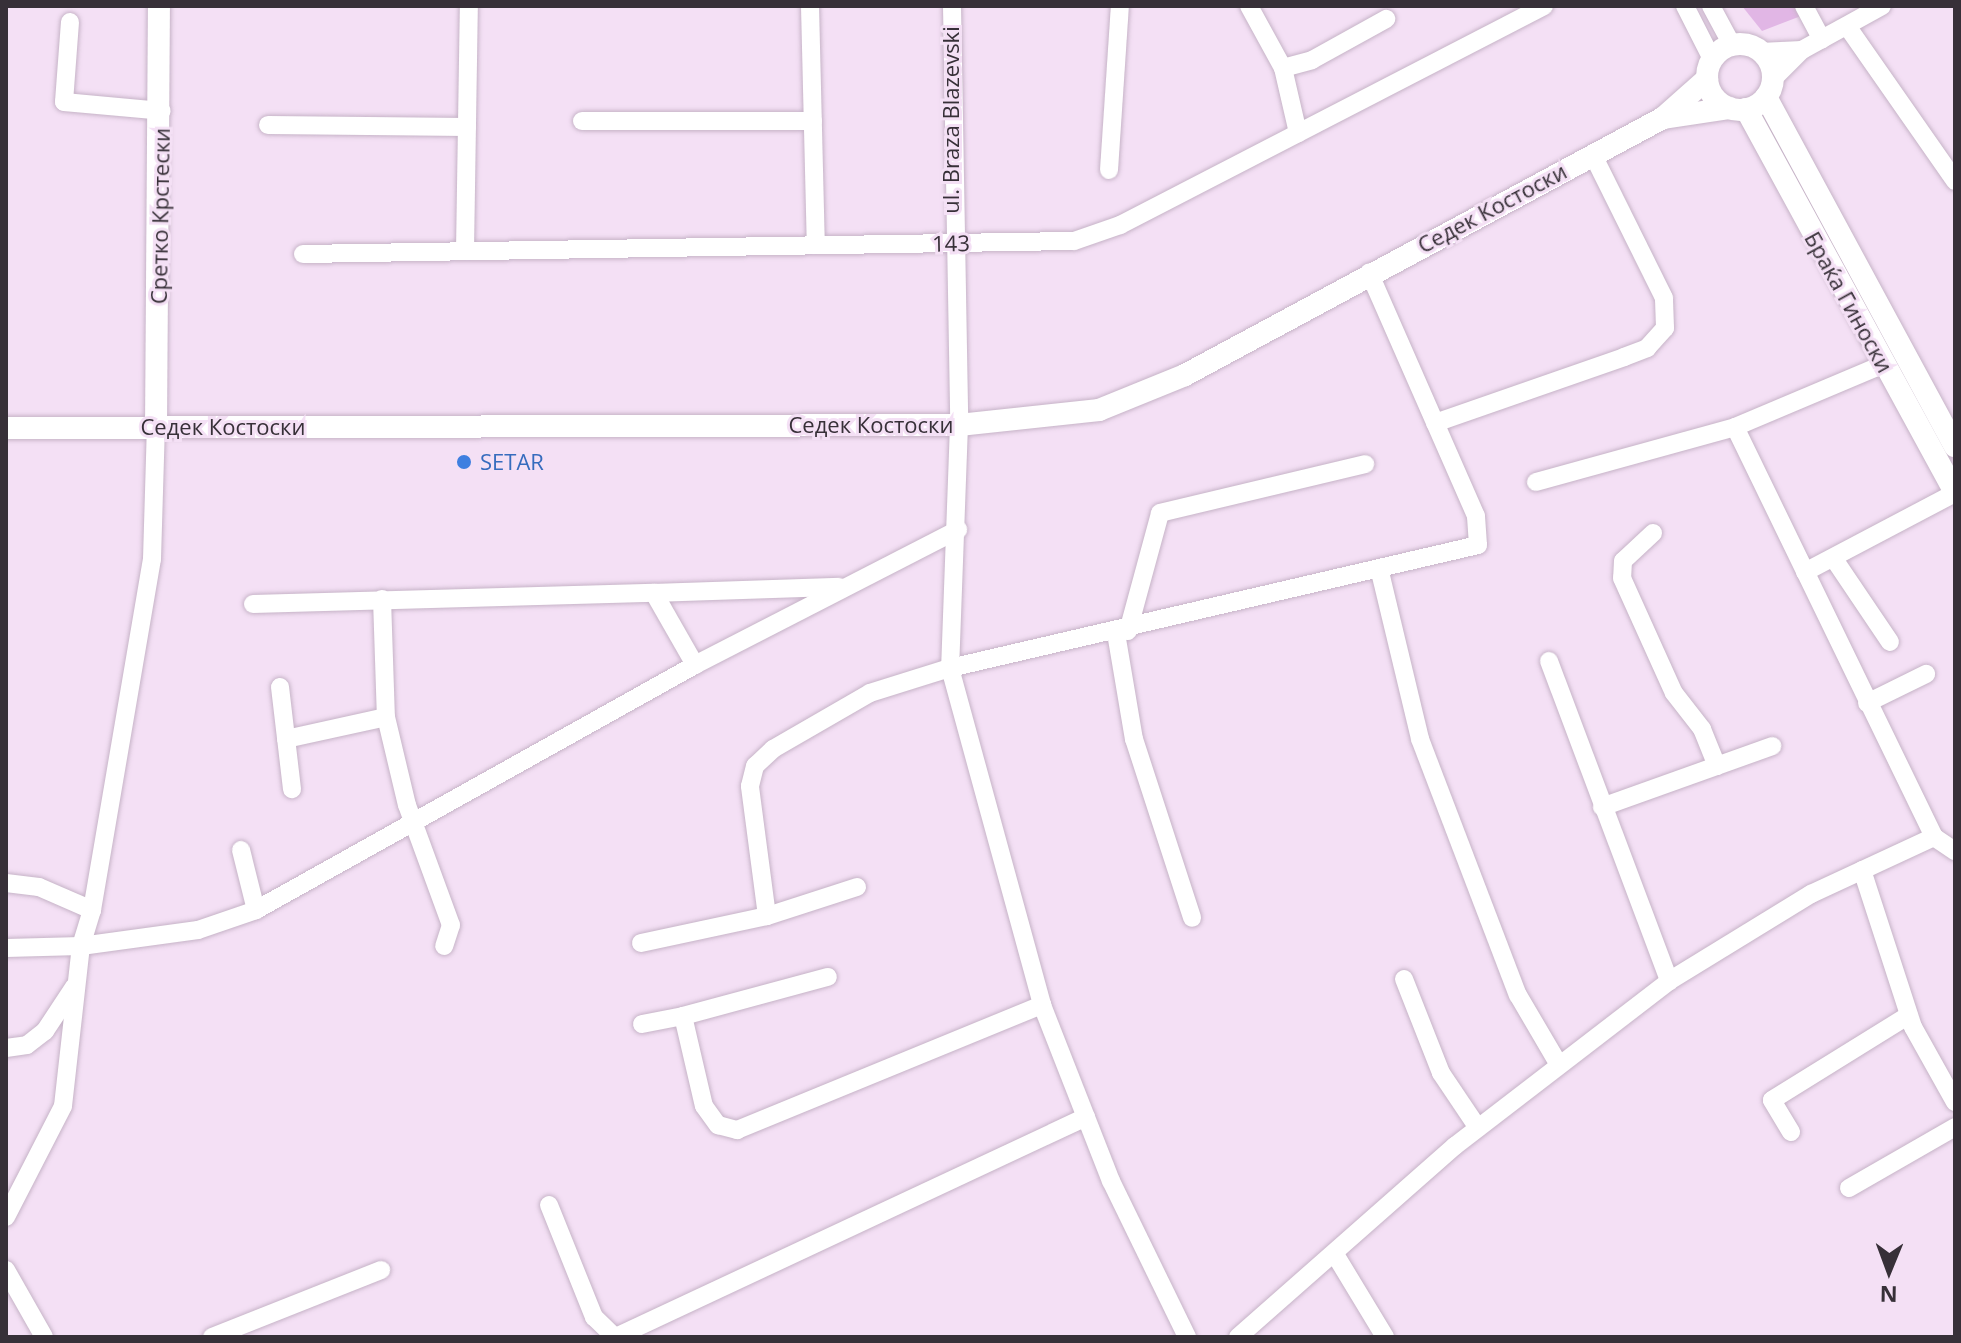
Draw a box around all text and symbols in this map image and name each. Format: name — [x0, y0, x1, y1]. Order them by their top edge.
street label: ul. Braza Blazevski — [938, 26, 964, 214]
street label: Сретко Крстески — [145, 128, 175, 304]
street label: Седек Костоски — [1413, 158, 1571, 258]
street label: Браќа Гиноски — [1799, 227, 1899, 377]
street label: 143 — [932, 229, 970, 257]
street label: Седек Костоски — [789, 412, 953, 438]
street label: Седек Костоски — [141, 414, 305, 440]
place label: SETAR — [480, 449, 544, 475]
marker: SETAR — [455, 453, 473, 471]
north arrow — [1849, 1231, 1929, 1311]
text: N — [1879, 1280, 1898, 1310]

